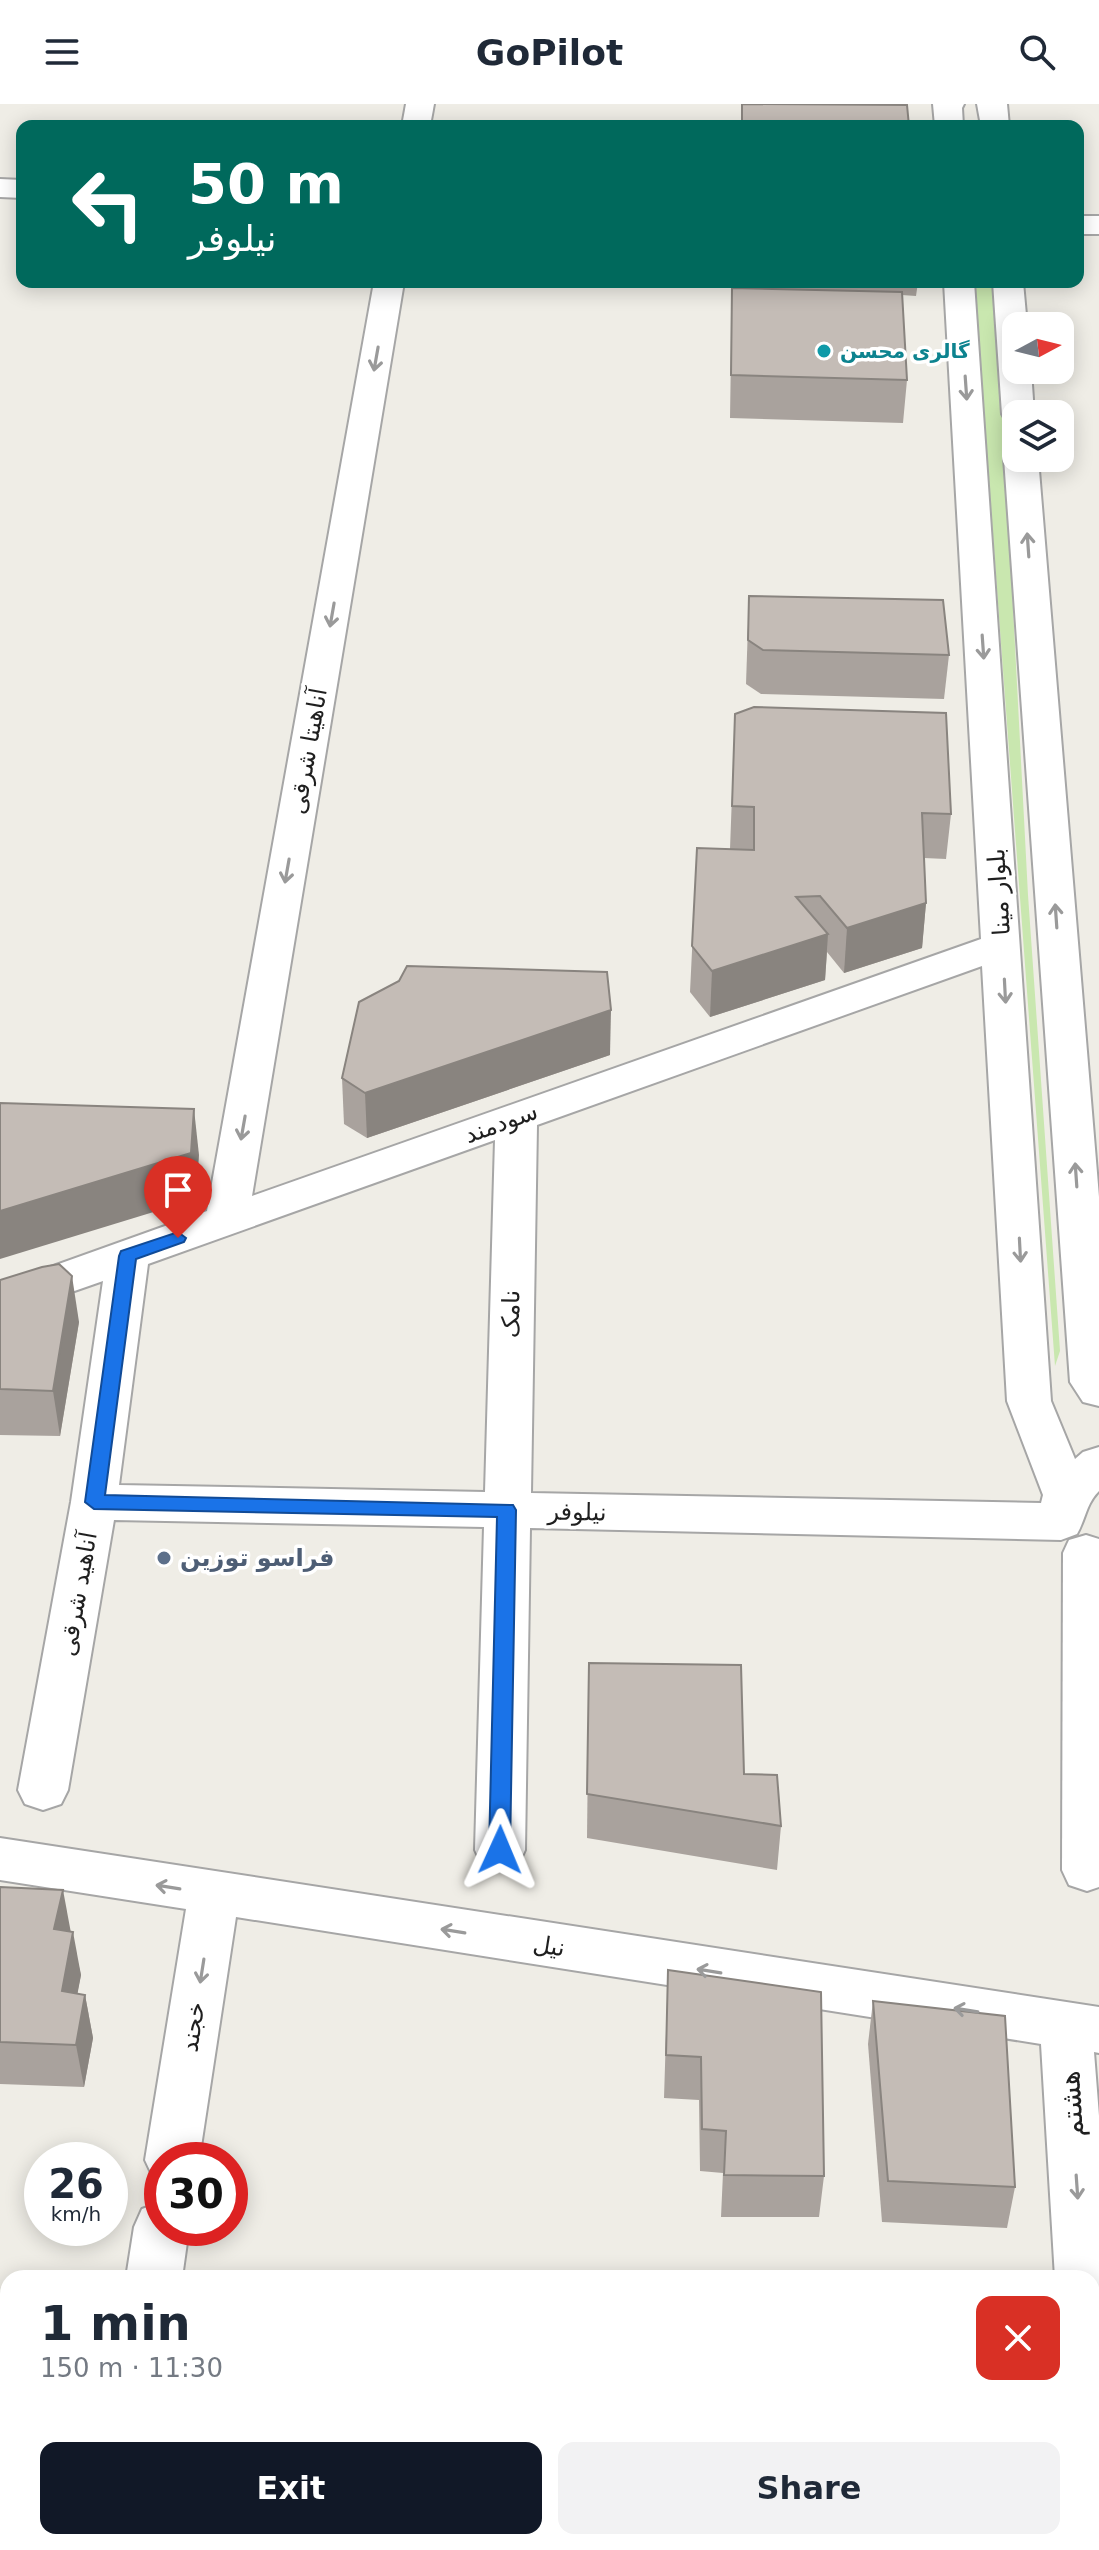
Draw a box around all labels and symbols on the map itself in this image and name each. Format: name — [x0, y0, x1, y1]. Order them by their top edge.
north arrow — [1002, 312, 1074, 384]
place label: گالری محسن — [840, 339, 970, 363]
marker: گالری محسن — [815, 342, 833, 360]
one-way arrow — [367, 346, 382, 371]
one-way arrow — [959, 374, 974, 401]
one-way arrow — [1020, 532, 1035, 559]
one-way arrow — [323, 602, 338, 627]
one-way arrow — [976, 633, 991, 660]
street label: آناهیتا شرقی — [282, 684, 333, 816]
street label: بلوار مینا — [982, 847, 1016, 937]
one-way arrow — [279, 858, 294, 884]
one-way arrow — [1048, 903, 1063, 930]
one-way arrow — [998, 977, 1013, 1003]
street label: سودمند — [461, 1097, 541, 1149]
one-way arrow — [235, 1114, 250, 1140]
pin — [144, 1156, 212, 1238]
one-way arrow — [1068, 1162, 1083, 1189]
one-way arrow — [1013, 1236, 1028, 1263]
street label: نامک — [497, 1290, 525, 1338]
street label: نیلوفر — [546, 1497, 607, 1527]
street label: آناهید شرقی — [52, 1528, 103, 1658]
place label: فراسو توزین — [180, 1544, 334, 1572]
marker: فراسو توزین — [155, 1549, 173, 1567]
position arrow — [458, 1808, 542, 1892]
one-way arrow — [156, 1879, 181, 1894]
one-way arrow — [440, 1923, 466, 1938]
street label: نیل — [531, 1930, 567, 1962]
one-way arrow — [194, 1958, 209, 1984]
one-way arrow — [697, 1963, 723, 1978]
street label: خجند — [175, 2000, 211, 2054]
one-way arrow — [954, 2002, 980, 2017]
street label: هشتم — [1053, 2069, 1090, 2138]
speed limit sign: 30 — [144, 2142, 248, 2246]
one-way arrow — [1070, 2173, 1085, 2200]

